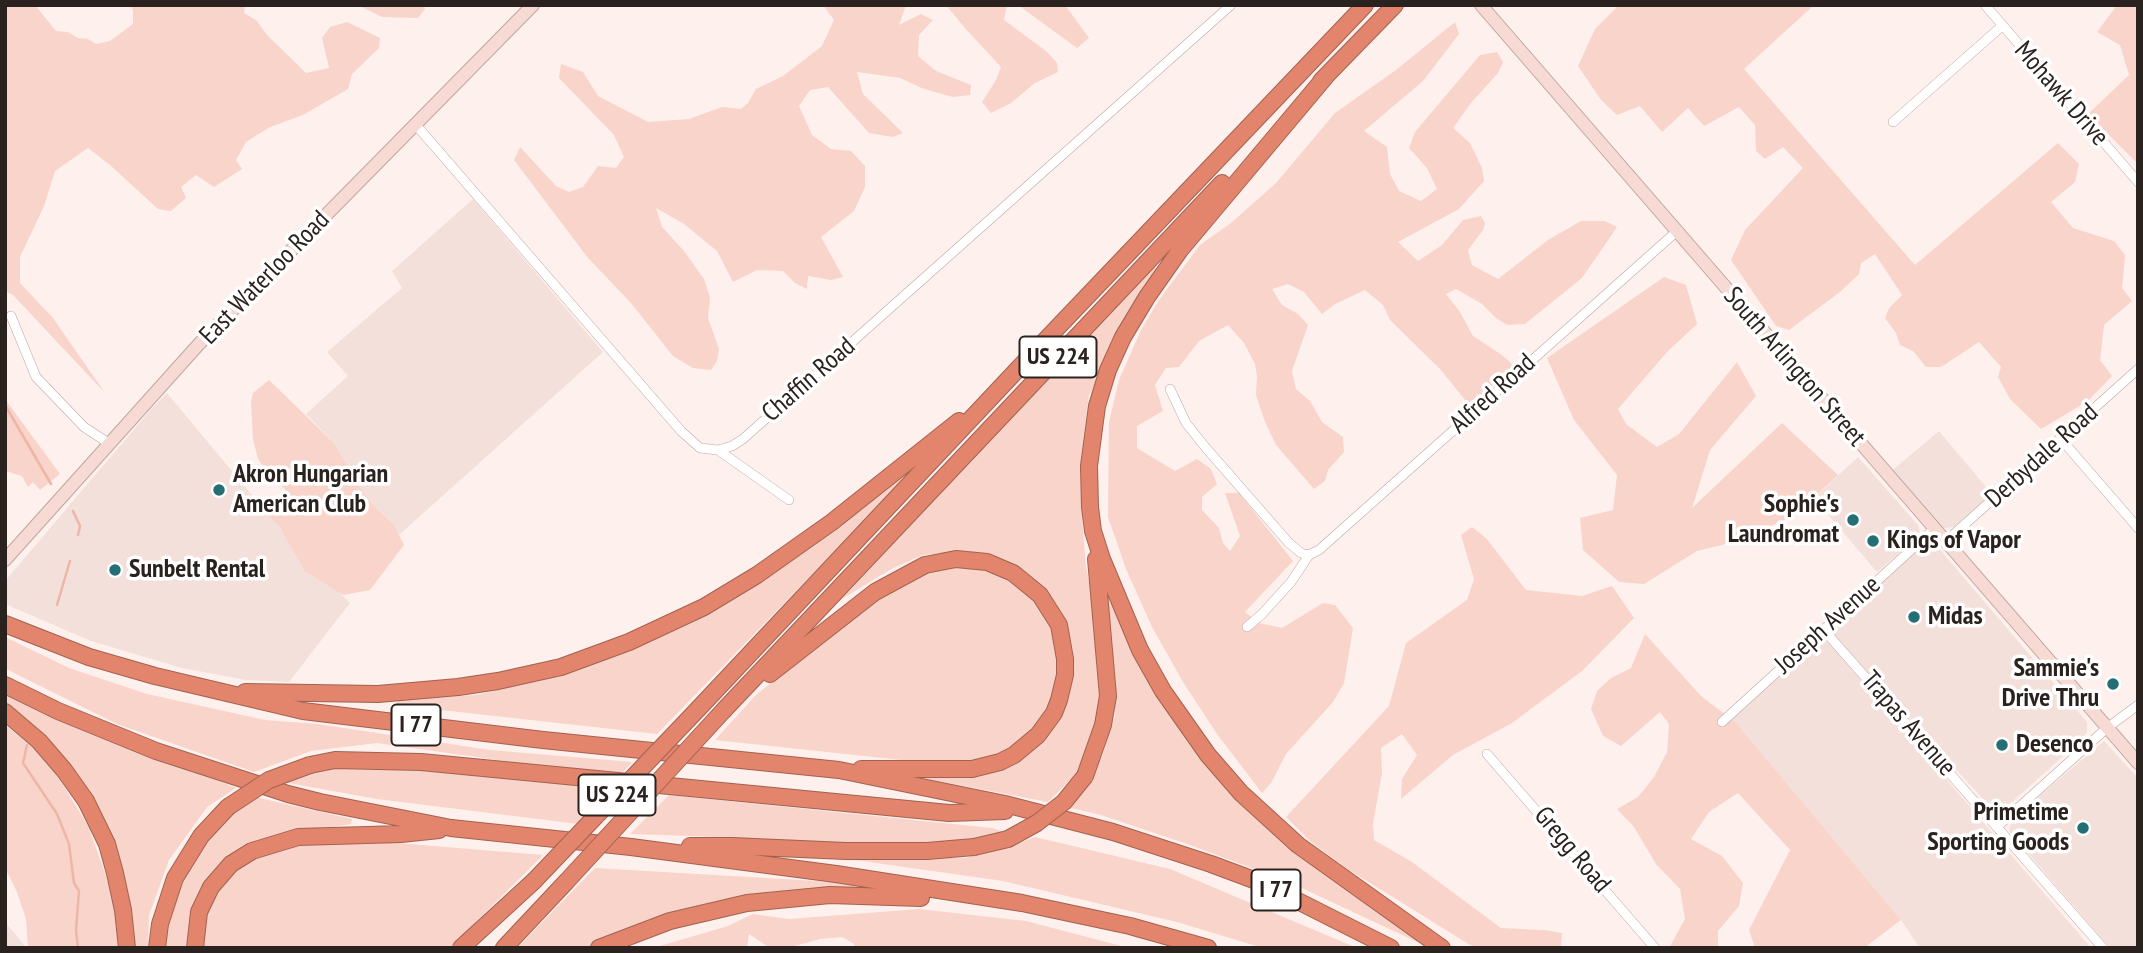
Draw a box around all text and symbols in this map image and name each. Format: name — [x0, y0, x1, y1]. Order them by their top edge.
street label: Mohawk Drive — [2007, 36, 2115, 152]
street label: East Waterloo Road — [194, 205, 336, 351]
street label: South Arlington Street — [1716, 281, 1872, 453]
street label: Chaffin Road — [756, 331, 862, 429]
road number: US 224 — [1020, 336, 1096, 378]
street label: Alfred Road — [1444, 348, 1542, 440]
street label: Derbydale Road — [1979, 397, 2105, 515]
place label: Akron Hungarian American Club — [233, 459, 388, 520]
marker: Akron Hungarian American Club — [211, 482, 227, 498]
place label: Sophie's Laundromat — [1728, 489, 1839, 550]
marker: Sophie's Laundromat — [1845, 512, 1861, 528]
place label: Kings of Vapor — [1887, 525, 2021, 557]
marker: Kings of Vapor — [1865, 533, 1881, 549]
place label: Sunbelt Rental — [129, 554, 265, 586]
marker: Sunbelt Rental — [107, 562, 123, 578]
street label: Joseph Avenue — [1769, 570, 1887, 680]
place label: Midas — [1928, 601, 1983, 633]
marker: Midas — [1906, 609, 1922, 625]
place label: Sammie's Drive Thru — [2002, 653, 2099, 714]
street label: Trapas Avenue — [1854, 665, 1962, 783]
marker: Sammie's Drive Thru — [2105, 676, 2121, 692]
road number: I 77 — [392, 704, 440, 746]
place label: Desenco — [2016, 729, 2093, 761]
marker: Desenco — [1994, 737, 2010, 753]
road number: US 224 — [578, 774, 656, 816]
place label: Primetime Sporting Goods — [1927, 797, 2069, 858]
street label: Gregg Road — [1527, 801, 1617, 899]
marker: Primetime Sporting Goods — [2075, 820, 2091, 836]
road number: I 77 — [1252, 870, 1300, 910]

